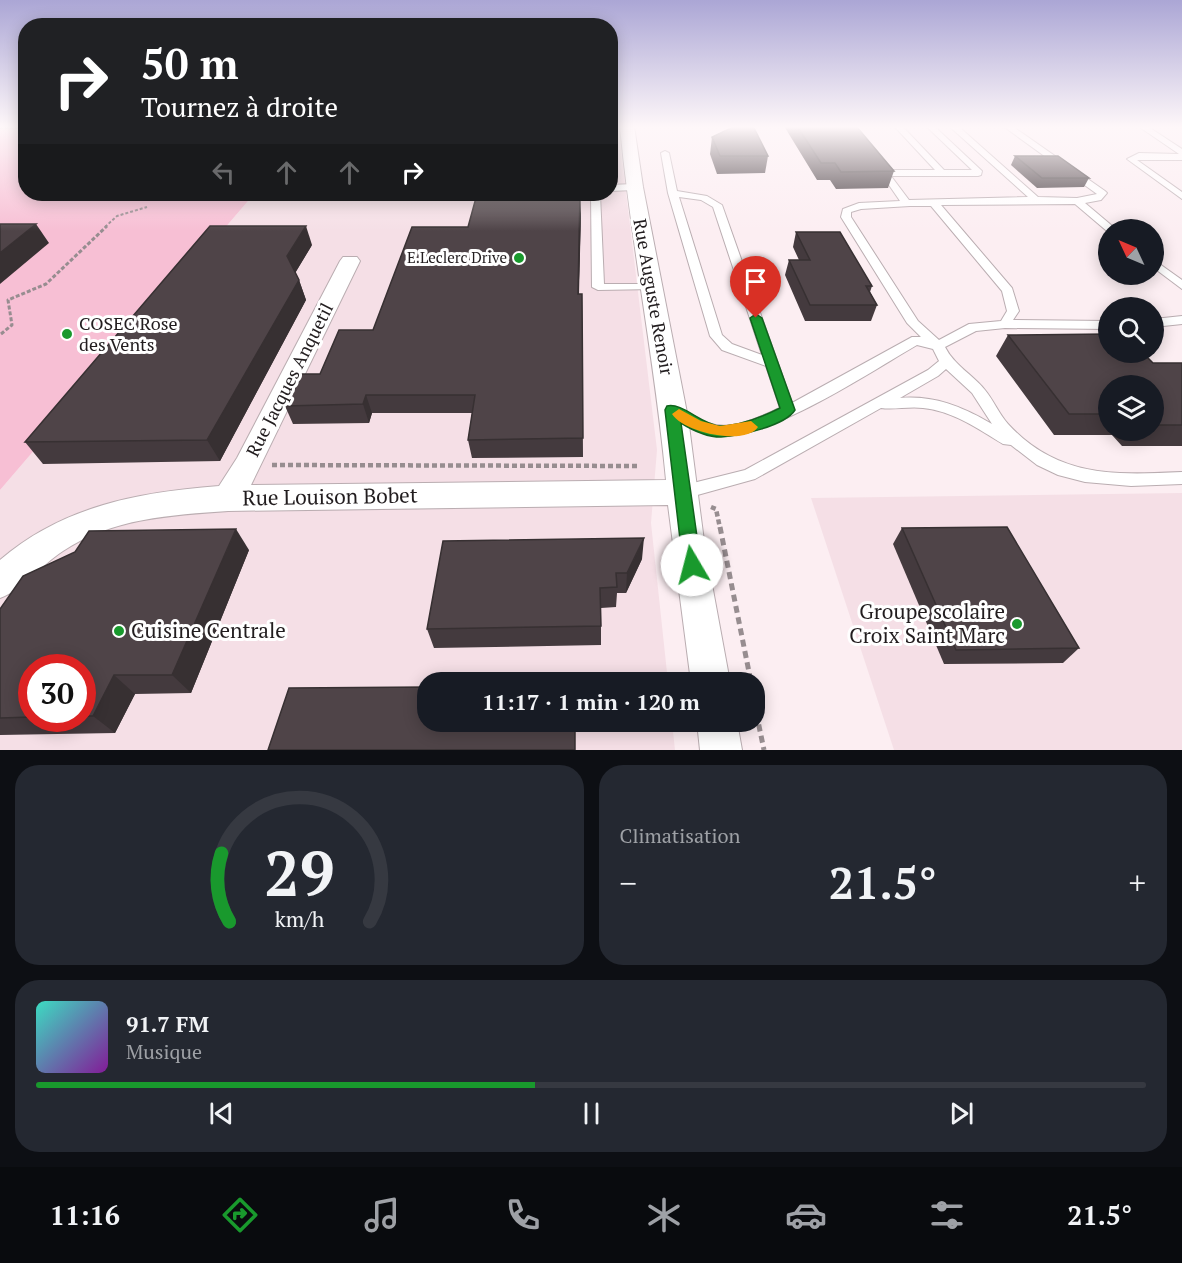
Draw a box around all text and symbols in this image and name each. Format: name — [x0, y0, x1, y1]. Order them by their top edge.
text: 50 m — [141, 35, 239, 91]
icon: right — [42, 42, 120, 120]
text: Tournez à droite — [141, 89, 338, 125]
icon: left — [207, 156, 240, 189]
icon: ahead — [270, 156, 303, 189]
icon: ahead — [333, 156, 366, 189]
icon: right — [396, 156, 429, 189]
street label: Rue Auguste Renoir — [628, 217, 680, 377]
north arrow — [1098, 219, 1164, 285]
map controls — [1098, 219, 1164, 441]
place label: E.Leclerc Drive — [407, 247, 507, 267]
marker: E.Leclerc Drive — [512, 251, 526, 265]
pin — [730, 256, 781, 318]
icon: arrive — [739, 265, 772, 298]
button: search — [1098, 297, 1164, 363]
street label: Rue Jacques Anquetil — [240, 299, 338, 460]
place label: COSEC Rose des Vents — [79, 311, 178, 356]
marker: COSEC Rose des Vents — [60, 327, 74, 341]
button: layers — [1098, 375, 1164, 441]
street label: Rue Louison Bobet — [242, 480, 418, 512]
position arrow — [660, 533, 724, 597]
place label: Groupe scolaire Croix Saint Marc — [849, 597, 1005, 649]
place label: Cuisine Centrale — [131, 616, 286, 644]
marker: Groupe scolaire Croix Saint Marc — [1010, 617, 1024, 631]
marker: Cuisine Centrale — [112, 624, 126, 638]
speed limit sign: 30 — [18, 654, 96, 732]
text: 11:17 · 1 min · 120 m — [482, 687, 700, 716]
text: Climatisation — [620, 822, 740, 849]
text: 29 — [264, 831, 335, 914]
text: 21.5° — [829, 852, 937, 912]
text: − — [620, 861, 637, 904]
text: + — [1128, 861, 1146, 904]
text: km/h — [274, 905, 324, 933]
text: 91.7 FM — [126, 1009, 209, 1038]
text: Musique — [126, 1038, 202, 1065]
icon: previous — [205, 1097, 238, 1130]
icon: pause — [575, 1097, 608, 1130]
icon: next — [945, 1097, 978, 1130]
icon: directions — [219, 1194, 261, 1236]
icon: music — [361, 1194, 403, 1236]
icon: phone — [502, 1194, 544, 1236]
icon: climate — [643, 1194, 685, 1236]
icon: car — [785, 1194, 827, 1236]
icon: filters — [926, 1194, 968, 1236]
text: 11:16 — [50, 1197, 120, 1233]
text: 21.5° — [1067, 1197, 1132, 1233]

